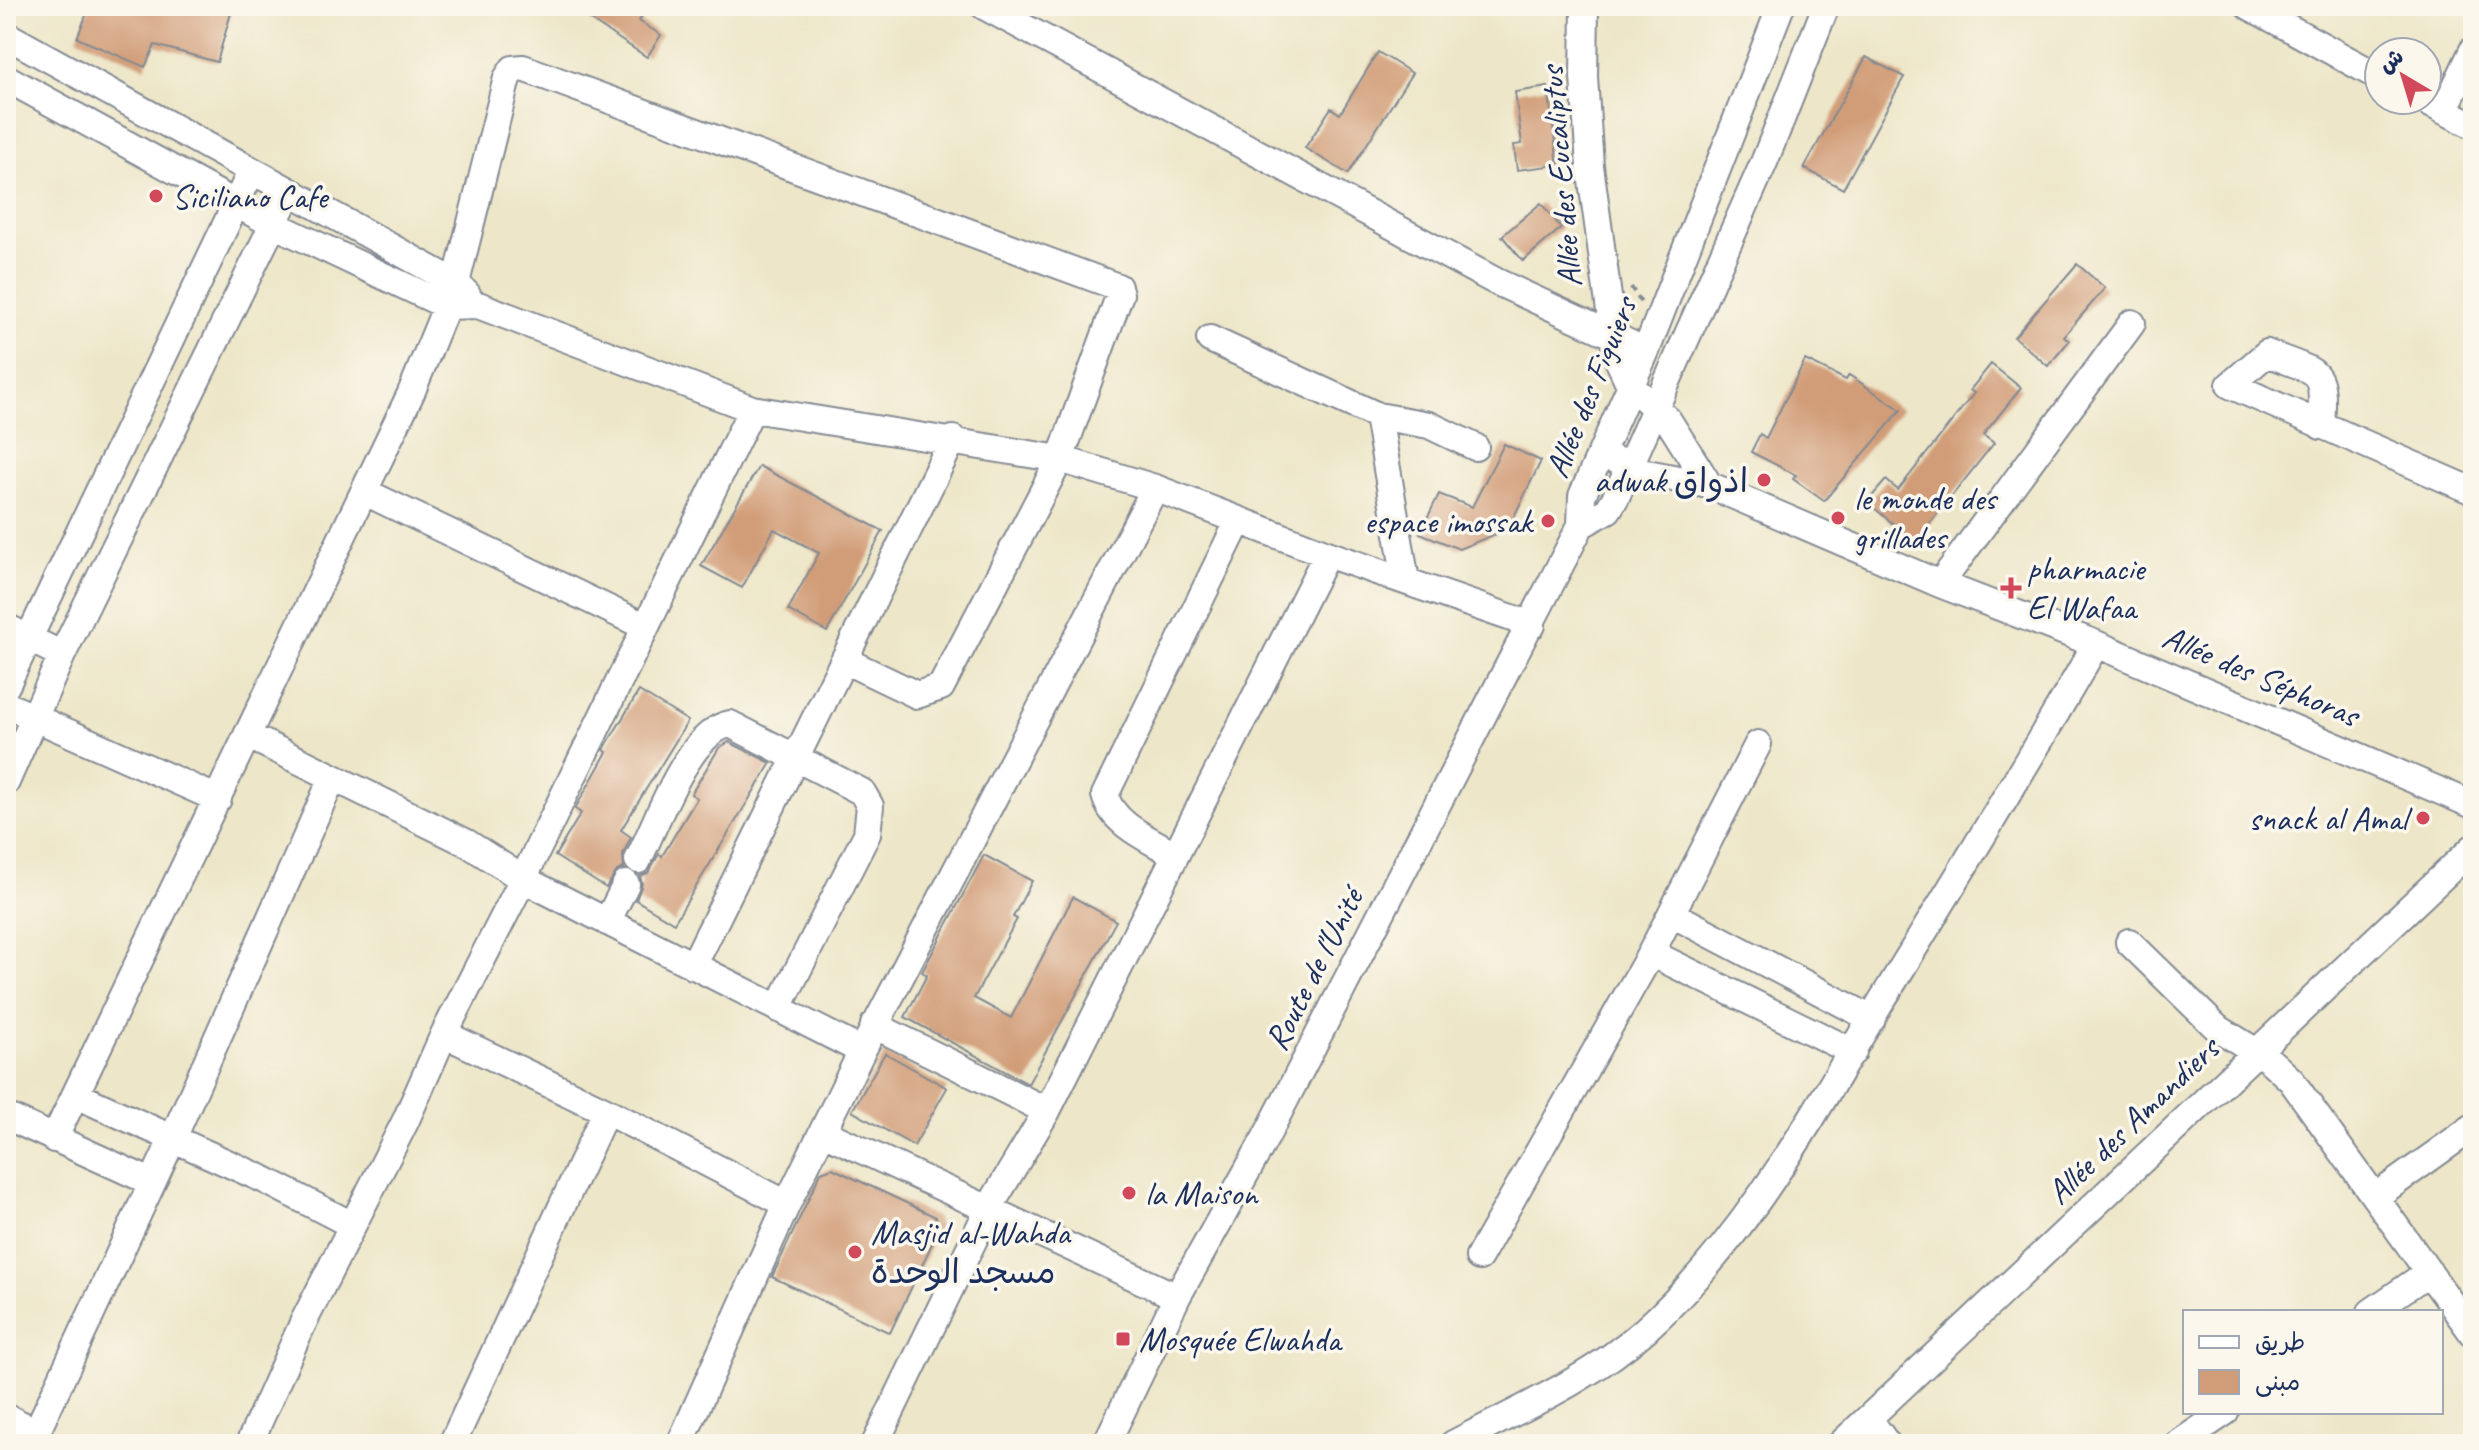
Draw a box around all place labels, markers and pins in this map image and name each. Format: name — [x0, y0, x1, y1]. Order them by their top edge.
place label: Siciliano Cafe — [172, 175, 330, 218]
marker: Siciliano Cafe — [147, 187, 165, 205]
place label: adwak اذواق — [1594, 459, 1748, 502]
marker: adwak اذواق — [1755, 471, 1773, 489]
place label: le monde des grillades — [1854, 477, 1999, 559]
place label: espace imossak — [1364, 500, 1535, 543]
marker: le monde des grillades — [1829, 509, 1847, 527]
marker: espace imossak — [1539, 512, 1557, 530]
place label: pharmacie El Wafaa — [2027, 547, 2147, 629]
marker: pharmacie El Wafaa — [2002, 579, 2020, 597]
place label: snack al Amal — [2249, 797, 2413, 840]
marker: snack al Amal — [2414, 809, 2432, 827]
place label: la Maison — [1145, 1172, 1259, 1215]
marker: la Maison — [1120, 1184, 1138, 1202]
place label: Masjid al-Wahda مسجد الوحدة — [871, 1211, 1072, 1293]
marker: Masjid al-Wahda مسجد الوحدة — [846, 1243, 864, 1261]
place label: Mosquée Elwahda — [1139, 1318, 1344, 1361]
marker: Mosquée Elwahda — [1114, 1330, 1132, 1348]

